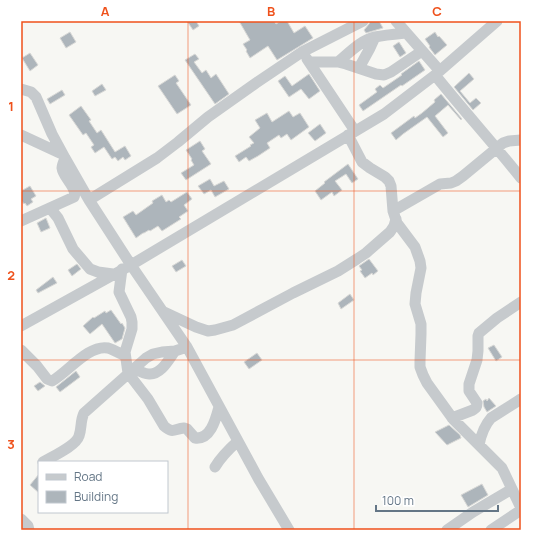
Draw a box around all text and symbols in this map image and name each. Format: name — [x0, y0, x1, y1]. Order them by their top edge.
text: A — [101, 2, 110, 20]
text: B — [267, 2, 275, 20]
text: C — [432, 2, 442, 20]
text: 1 — [8, 97, 14, 115]
text: 2 — [7, 266, 15, 284]
text: 3 — [7, 435, 15, 453]
legend — [38, 461, 168, 513]
text: Road — [74, 468, 102, 485]
scale bar — [376, 487, 498, 513]
text: Building — [74, 488, 118, 505]
text: 100 m — [382, 492, 414, 509]

